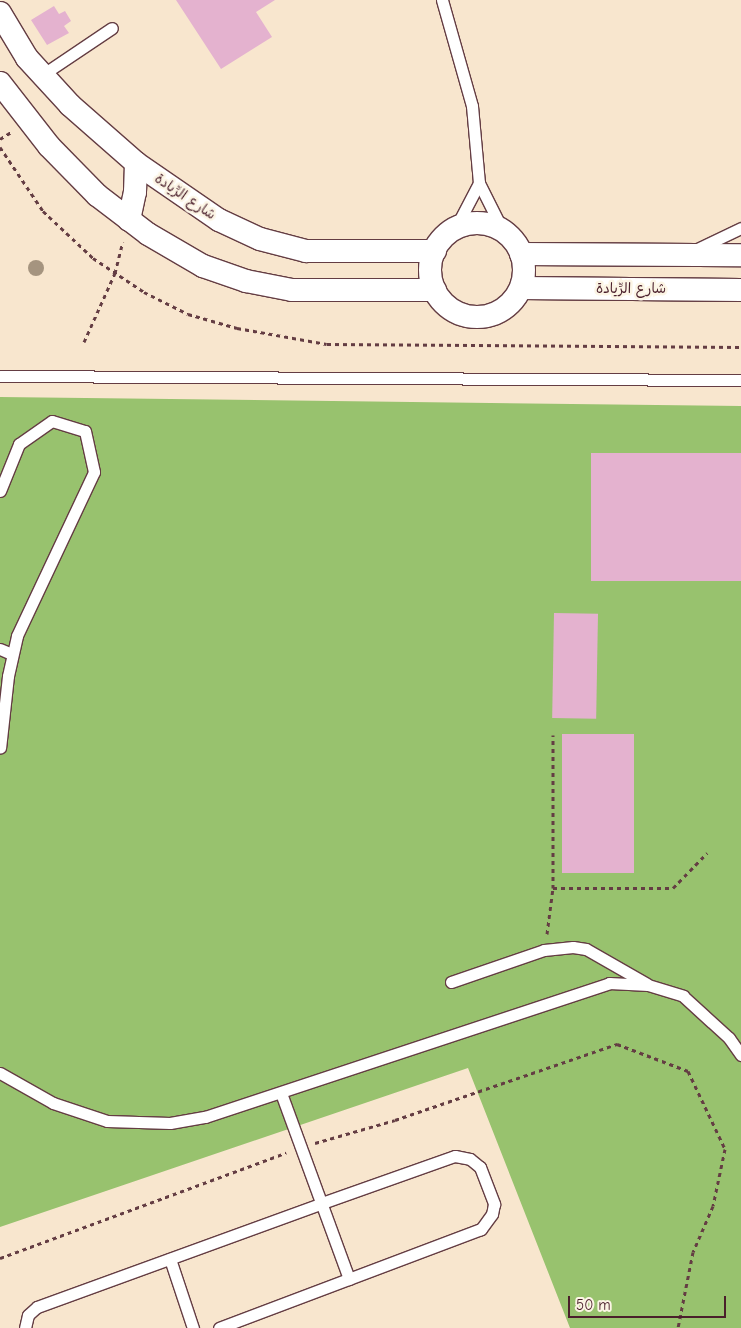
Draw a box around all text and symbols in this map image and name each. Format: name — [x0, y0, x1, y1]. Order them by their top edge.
street label: شارع الرِّيادة — [151, 170, 219, 224]
street label: شارع الرِّيادة — [596, 281, 666, 297]
scale bar — [571, 1286, 728, 1318]
text: 50 m — [576, 1296, 611, 1314]

